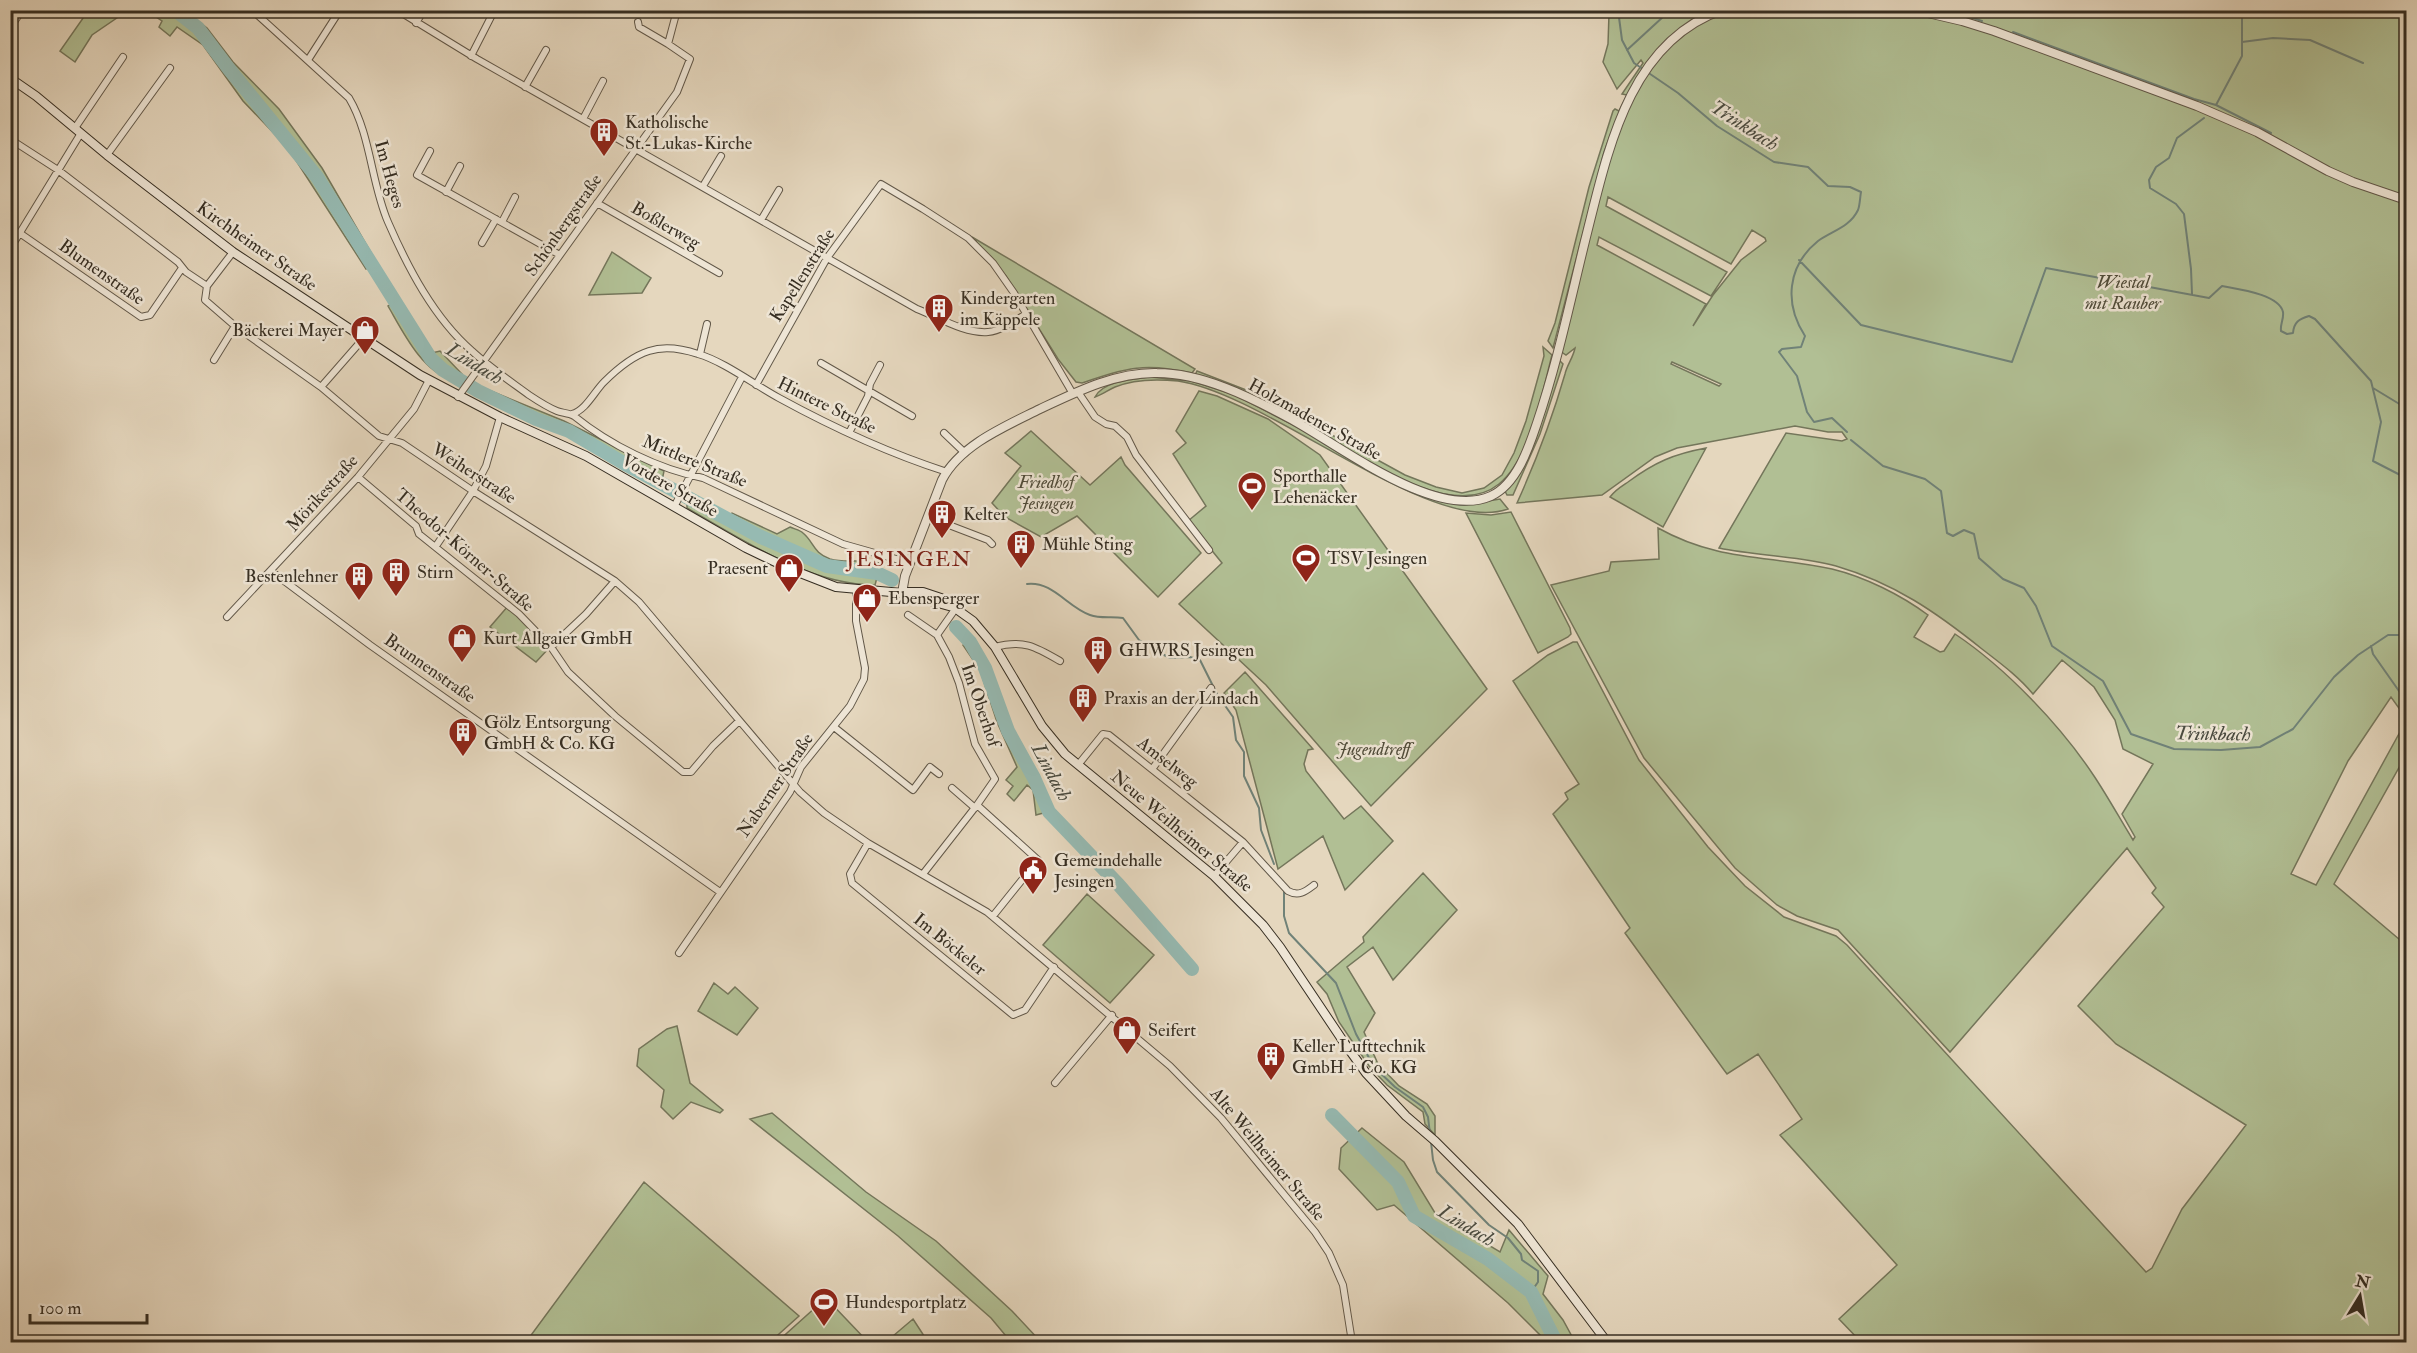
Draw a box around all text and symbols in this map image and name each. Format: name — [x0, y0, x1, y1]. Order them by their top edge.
water label: Trinkbach — [1706, 94, 1783, 157]
place label: Katholische St.-Lukas-Kirche — [625, 111, 753, 155]
building icon: Katholische St.-Lukas-Kirche — [588, 116, 620, 158]
street label: Im Heges — [369, 137, 410, 211]
street label: Schönbergstraße — [520, 169, 607, 281]
street label: Kirchheimer Straße — [192, 196, 322, 297]
street label: Boßlerweg — [627, 196, 705, 255]
street label: Kapellenstraße — [765, 224, 840, 326]
street label: Blumenstraße — [54, 234, 150, 311]
park label: Wiestal mit Rauber — [2085, 271, 2162, 315]
place label: Kindergarten im Käppele — [960, 287, 1055, 331]
building icon: Kindergarten im Käppele — [923, 292, 955, 334]
shop icon: Bäckerei Mayer — [349, 314, 381, 356]
place label: Bäckerei Mayer — [232, 319, 344, 342]
water label: Lindach — [441, 336, 508, 390]
street label: Hintere Straße — [774, 372, 880, 439]
street label: Holzmadener Straße — [1244, 373, 1386, 466]
street label: Mittlere Straße — [639, 430, 751, 493]
street label: Weiherstraße — [426, 437, 521, 509]
street label: Vordere Straße — [617, 448, 723, 523]
street label: Mörikestraße — [282, 449, 363, 537]
place label: Sporthalle Lehenäcker — [1273, 465, 1357, 509]
sports icon: Sporthalle Lehenäcker — [1236, 470, 1268, 512]
park label: Friedhof Jesingen — [1017, 471, 1079, 515]
street label: Theodor-Körner-Straße — [390, 484, 539, 617]
building icon: Kelter — [926, 498, 958, 540]
place label: Kelter — [963, 503, 1008, 526]
building icon: Mühle Sting — [1005, 528, 1037, 570]
place label: Mühle Sting — [1042, 533, 1134, 556]
sports icon: TSV Jesingen — [1290, 542, 1322, 584]
district label: JESINGEN — [845, 546, 972, 573]
place label: TSV Jesingen — [1327, 547, 1427, 570]
shop icon: Praesent — [773, 552, 805, 594]
building icon: Stirn — [380, 556, 412, 598]
place label: Praesent — [707, 557, 768, 580]
building icon: Bestenlehner — [343, 560, 375, 602]
place label: Stirn — [417, 561, 454, 584]
place label: Bestenlehner — [245, 565, 338, 588]
shop icon: Ebensperger — [851, 582, 883, 624]
place label: Ebensperger — [888, 587, 979, 610]
shop icon: Kurt Allgaier GmbH — [446, 622, 478, 664]
place label: Kurt Allgaier GmbH — [483, 627, 633, 650]
street label: Brunnenstraße — [380, 628, 480, 709]
building icon: GHWRS Jesingen — [1082, 634, 1114, 676]
place label: GHWRS Jesingen — [1119, 639, 1254, 662]
street label: Im Oberhof — [956, 660, 1007, 753]
building icon: Praxis an der Lindach — [1067, 682, 1099, 724]
place label: Praxis an der Lindach — [1104, 687, 1259, 710]
place label: Gölz Entsorgung GmbH & Co. KG — [484, 711, 615, 755]
building icon: Gölz Entsorgung GmbH & Co. KG — [447, 716, 479, 758]
water label: Trinkbach — [2175, 720, 2251, 747]
street label: Naberner Straße — [732, 728, 819, 842]
street label: Amselweg — [1132, 731, 1204, 794]
water label: Lindach — [1025, 738, 1077, 806]
park label: Jugendtreff — [1336, 738, 1415, 761]
street label: Neue Weilheimer Straße — [1106, 765, 1258, 898]
place label: Gemeindehalle Jesingen — [1053, 849, 1162, 893]
public building icon: Gemeindehalle Jesingen — [1017, 854, 1049, 896]
street label: Im Böckeler — [908, 908, 991, 981]
shop icon: Seifert — [1111, 1014, 1143, 1056]
place label: Seifert — [1148, 1019, 1196, 1042]
place label: Keller Lufttechnik GmbH + Co. KG — [1292, 1035, 1426, 1079]
building icon: Keller Lufttechnik GmbH + Co. KG — [1255, 1040, 1287, 1082]
street label: Alte Weilheimer Straße — [1204, 1082, 1331, 1226]
water label: Lindach — [1433, 1198, 1500, 1252]
north arrow — [2330, 1266, 2390, 1326]
text: N — [2353, 1271, 2372, 1294]
sports icon: Hundesportplatz — [808, 1286, 840, 1328]
scale bar — [30, 1287, 147, 1325]
place label: Hundesportplatz — [845, 1291, 967, 1314]
text: 100 m — [39, 1297, 82, 1320]

